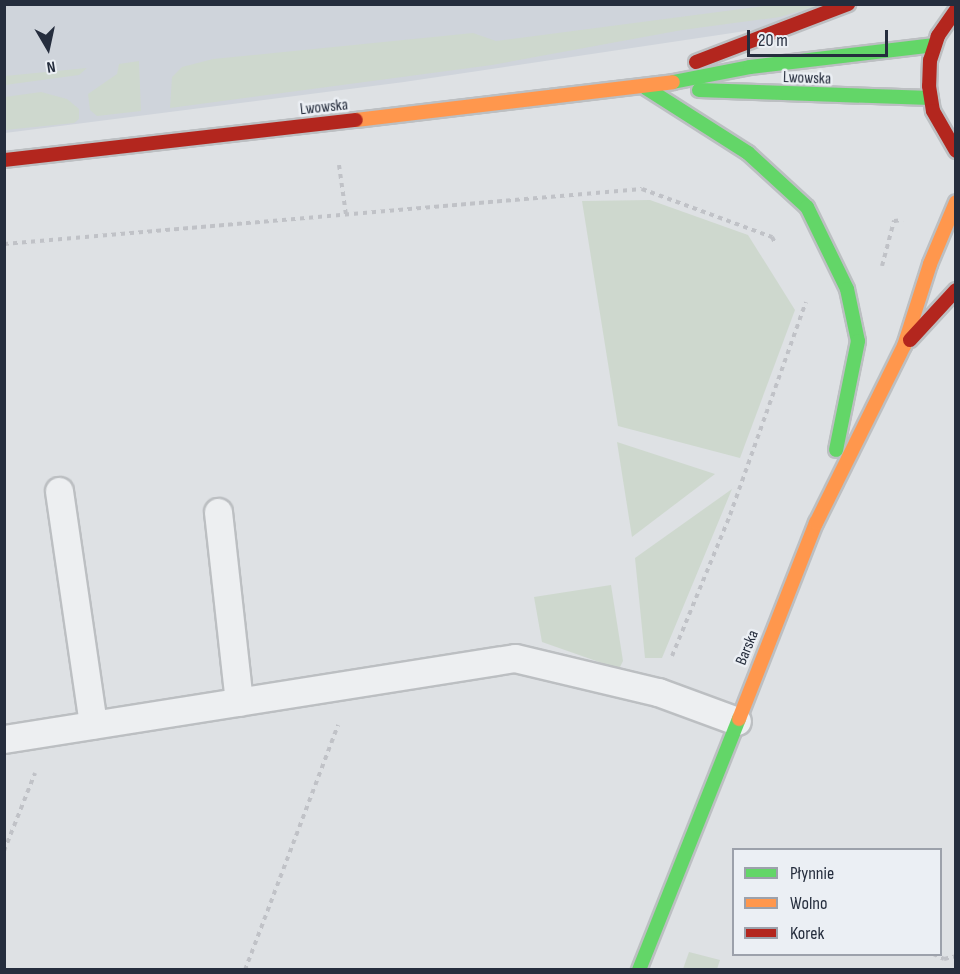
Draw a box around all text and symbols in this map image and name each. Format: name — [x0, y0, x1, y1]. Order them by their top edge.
north arrow — [18, 18, 78, 78]
scale bar — [750, 18, 891, 56]
text: 20 m — [758, 30, 788, 51]
text: N — [45, 56, 57, 76]
street label: Lwowska — [783, 69, 831, 89]
street label: Lwowska — [299, 96, 349, 120]
street label: Barska — [732, 628, 764, 668]
legend — [732, 848, 942, 956]
text: Płynnie — [790, 863, 834, 884]
text: Wolno — [790, 893, 827, 914]
text: Korek — [790, 923, 824, 944]

